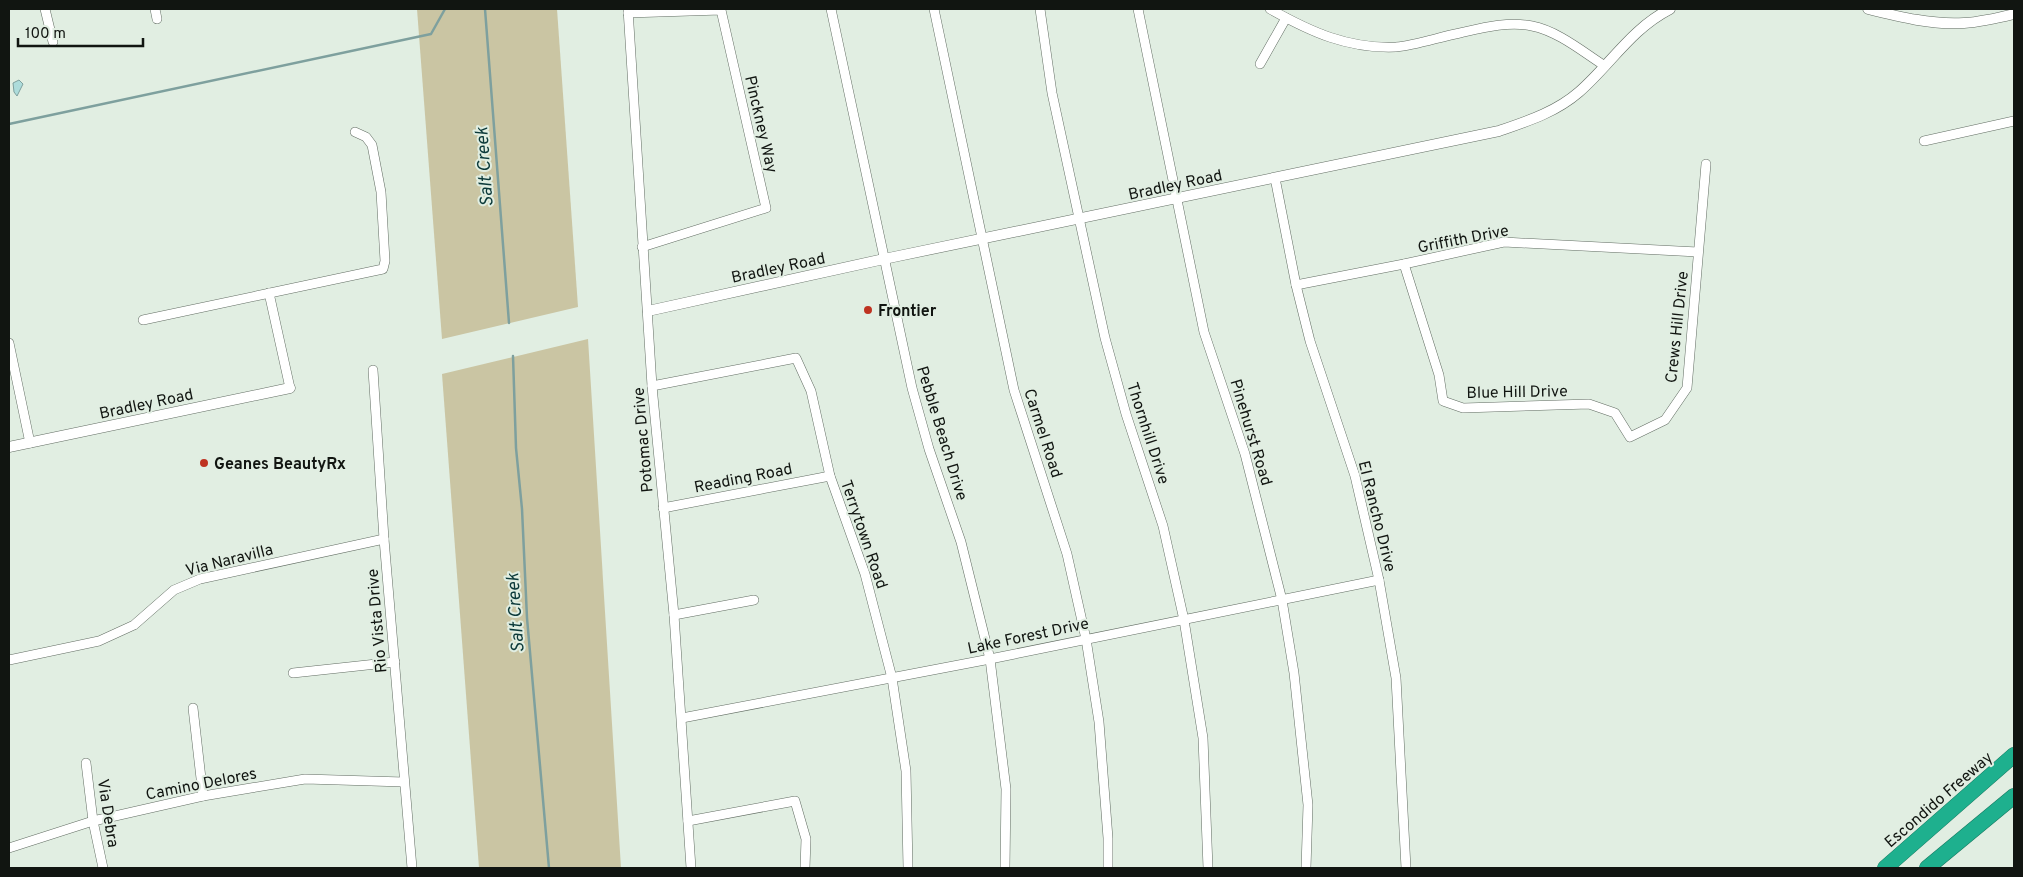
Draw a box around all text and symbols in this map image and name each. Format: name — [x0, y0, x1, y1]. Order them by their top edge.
scale bar — [18, 15, 142, 47]
text: 100 m — [25, 25, 66, 44]
street label: Pinckney Way — [739, 74, 781, 175]
water label: Salt Creek — [471, 125, 500, 208]
street label: Bradley Road — [1126, 166, 1224, 206]
street label: Griffith Drive — [1416, 221, 1511, 259]
street label: Bradley Road — [729, 249, 827, 289]
street label: Crews Hill Drive — [1662, 270, 1694, 384]
place label: Frontier — [878, 302, 937, 322]
marker: Frontier — [862, 304, 874, 316]
street label: Pebble Beach Drive — [911, 364, 971, 503]
street label: Pinehurst Road — [1224, 377, 1276, 488]
street label: Thornhill Drive — [1121, 380, 1173, 487]
street label: Blue Hill Drive — [1466, 382, 1568, 404]
street label: Bradley Road — [97, 385, 195, 425]
street label: Potomac Drive — [629, 386, 659, 493]
street label: Carmel Road — [1018, 387, 1066, 481]
place label: Geanes BeautyRx — [214, 455, 346, 475]
marker: Geanes BeautyRx — [198, 457, 210, 469]
street label: El Rancho Drive — [1353, 459, 1400, 574]
street label: Reading Road — [693, 460, 794, 498]
street label: Terrytown Road — [835, 478, 891, 592]
street label: Via Naravilla — [184, 540, 275, 581]
street label: Rio Vista Drive — [363, 568, 393, 674]
water label: Salt Creek — [502, 571, 531, 654]
street label: Lake Forest Drive — [966, 614, 1091, 660]
street label: Escondido Freeway — [1881, 748, 1997, 853]
street label: Camino Delores — [144, 764, 259, 806]
street label: Via Debra — [92, 778, 122, 849]

